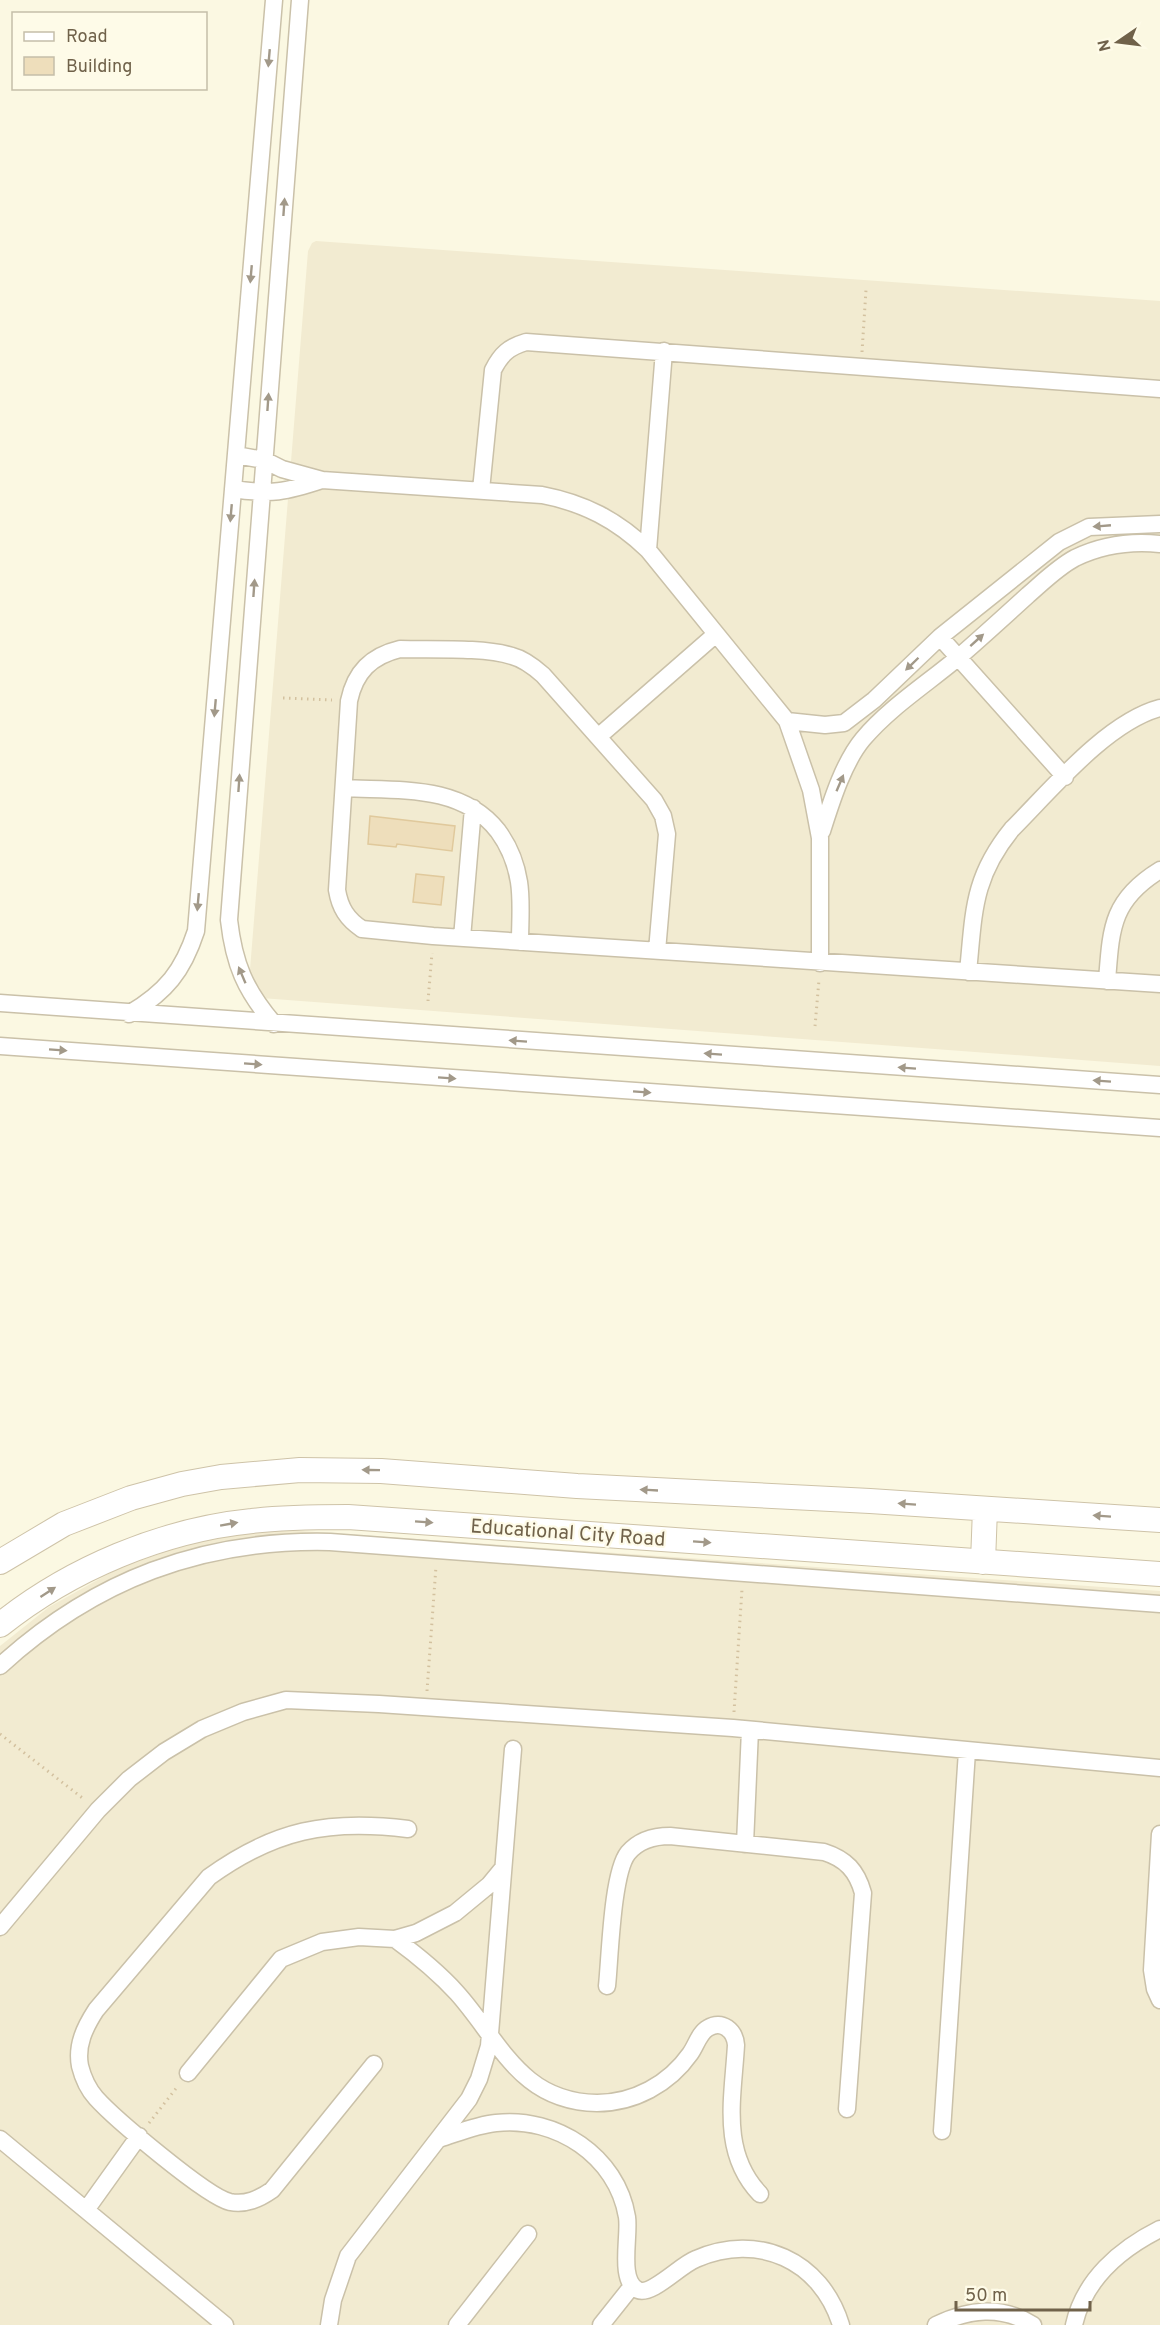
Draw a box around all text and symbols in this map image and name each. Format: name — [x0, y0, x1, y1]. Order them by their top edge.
legend — [12, 12, 207, 90]
north arrow — [1088, 12, 1148, 72]
text: Road — [66, 26, 108, 49]
text: N — [1094, 37, 1116, 53]
one-way arrow — [264, 49, 274, 68]
text: Building — [66, 56, 132, 79]
one-way arrow — [279, 198, 288, 217]
one-way arrow — [246, 264, 256, 283]
one-way arrow — [264, 392, 273, 411]
one-way arrow — [226, 504, 236, 523]
one-way arrow — [1092, 521, 1111, 531]
one-way arrow — [249, 579, 258, 598]
one-way arrow — [970, 633, 985, 647]
one-way arrow — [906, 656, 920, 670]
one-way arrow — [210, 698, 219, 717]
one-way arrow — [234, 773, 244, 792]
one-way arrow — [835, 774, 845, 792]
one-way arrow — [193, 893, 203, 912]
one-way arrow — [237, 966, 247, 984]
one-way arrow — [509, 1036, 528, 1045]
one-way arrow — [49, 1046, 68, 1055]
one-way arrow — [703, 1049, 722, 1059]
one-way arrow — [243, 1059, 262, 1069]
one-way arrow — [898, 1063, 917, 1072]
one-way arrow — [438, 1073, 457, 1083]
one-way arrow — [1092, 1076, 1111, 1086]
one-way arrow — [632, 1087, 651, 1096]
one-way arrow — [362, 1466, 381, 1475]
one-way arrow — [640, 1485, 659, 1495]
one-way arrow — [898, 1499, 917, 1508]
one-way arrow — [1092, 1512, 1111, 1521]
street label: Educational City Road — [469, 1514, 666, 1554]
one-way arrow — [414, 1518, 433, 1527]
one-way arrow — [220, 1520, 239, 1529]
one-way arrow — [693, 1537, 712, 1546]
one-way arrow — [40, 1586, 56, 1597]
scale bar — [956, 2274, 1090, 2312]
text: 50 m — [965, 2285, 1007, 2308]

